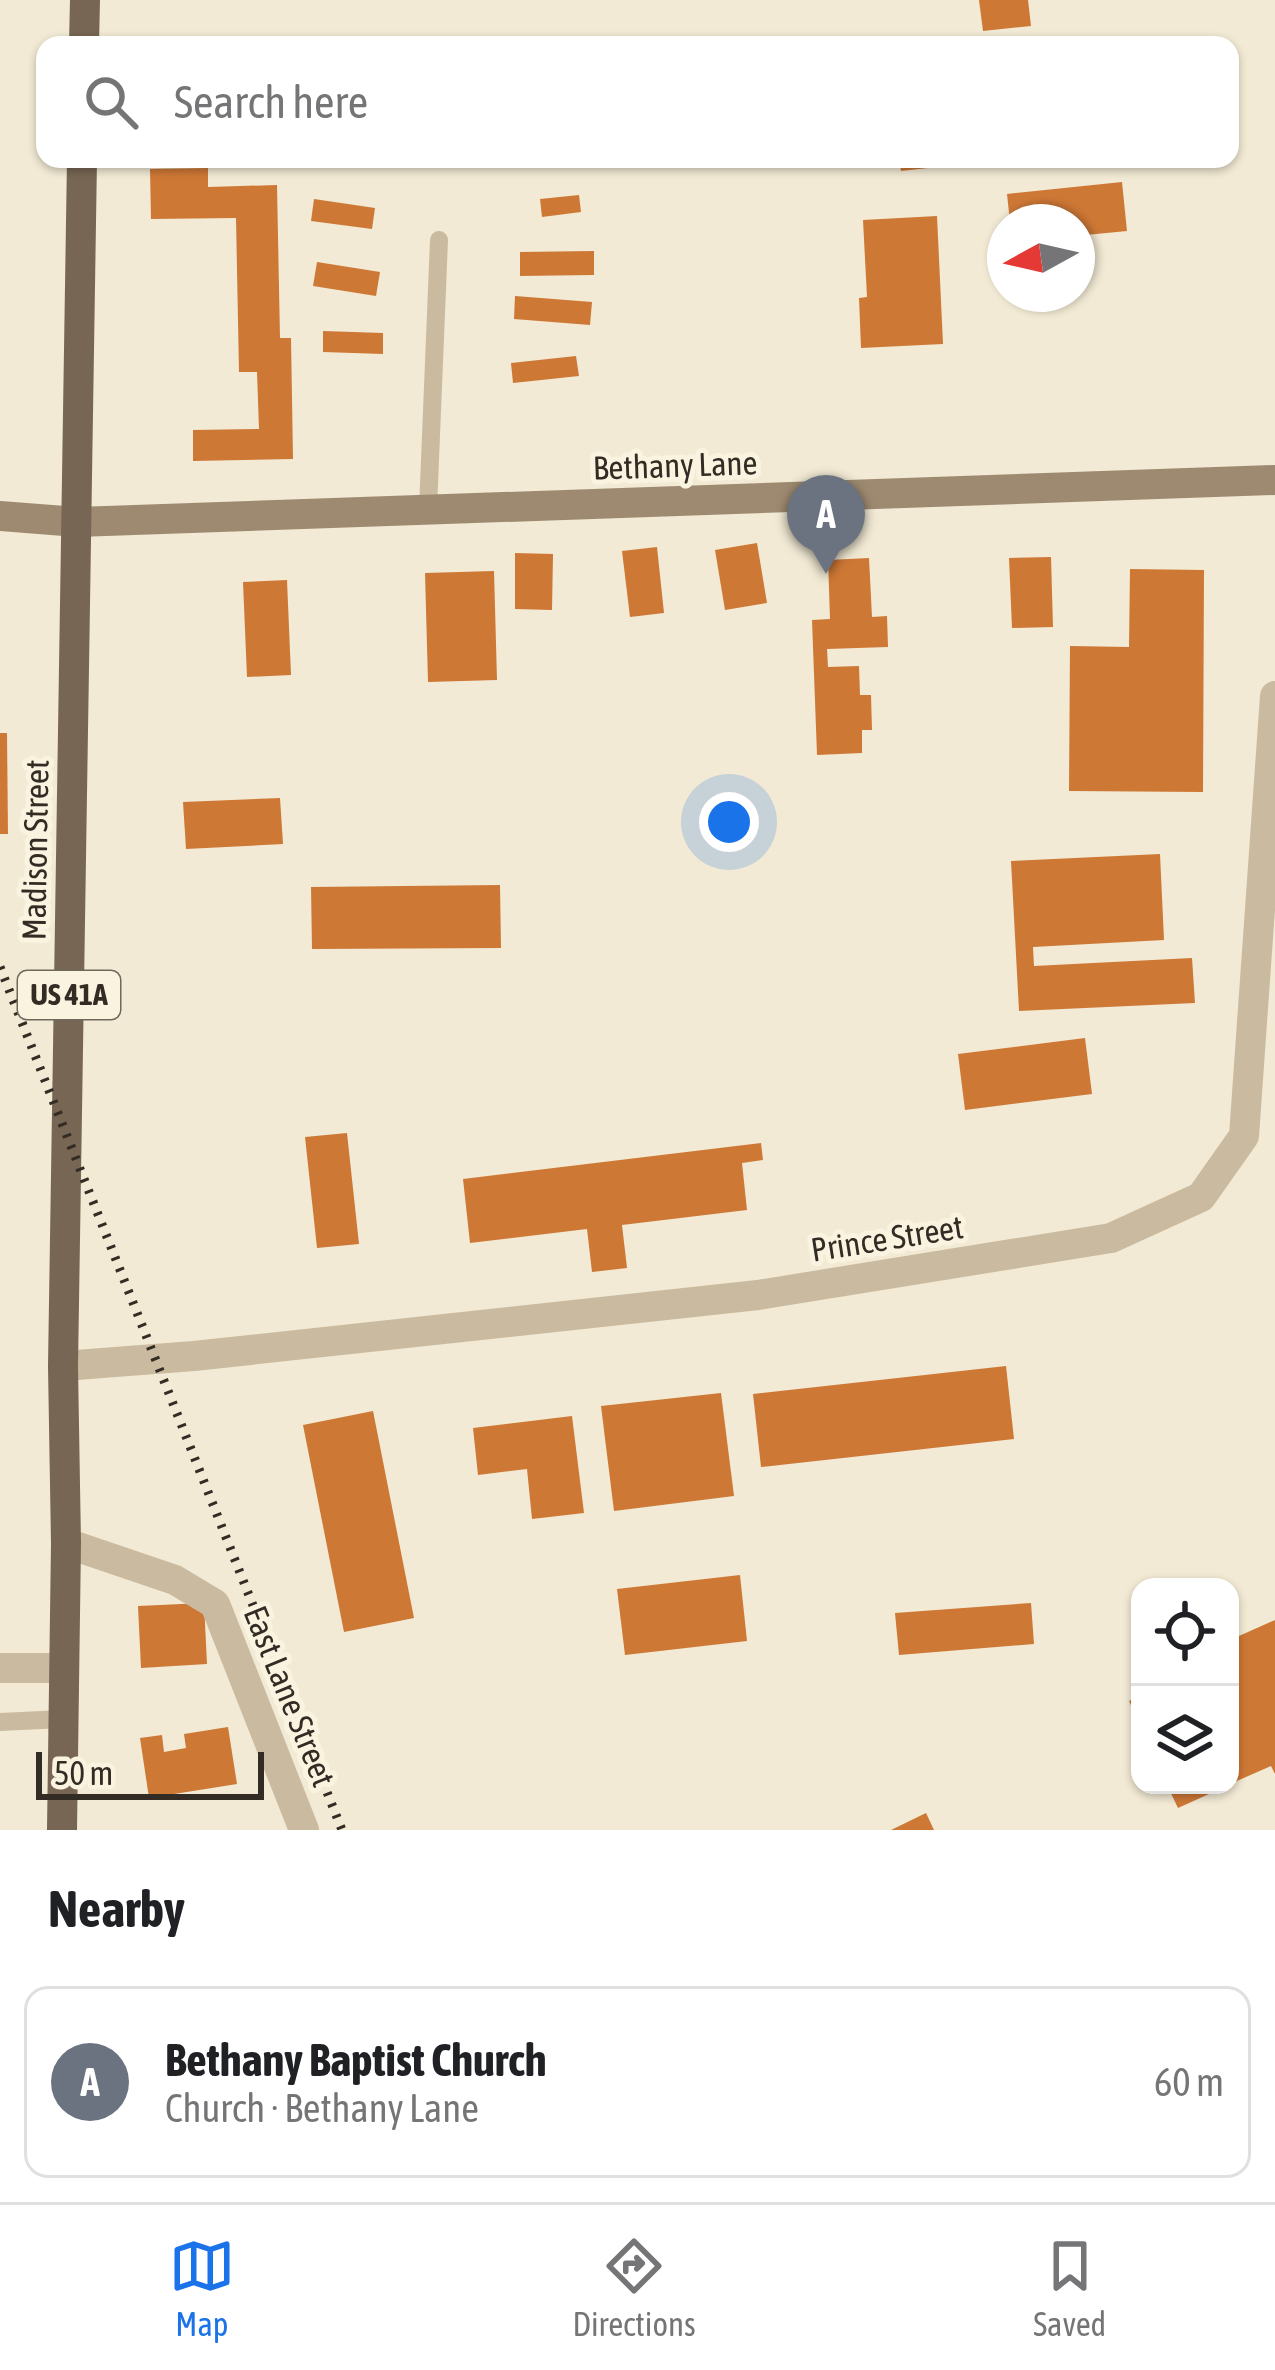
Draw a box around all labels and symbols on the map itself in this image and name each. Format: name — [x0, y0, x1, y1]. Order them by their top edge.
north arrow — [987, 204, 1095, 312]
street label: Bethany Lane — [592, 443, 758, 487]
pin: A — [787, 475, 865, 574]
street label: Madison Street — [14, 759, 56, 941]
your location — [699, 792, 759, 852]
road number: US 41A — [18, 971, 120, 1019]
street label: Prince Street — [808, 1207, 966, 1269]
street label: East Lane Street — [237, 1600, 343, 1792]
scale bar — [36, 1746, 264, 1799]

